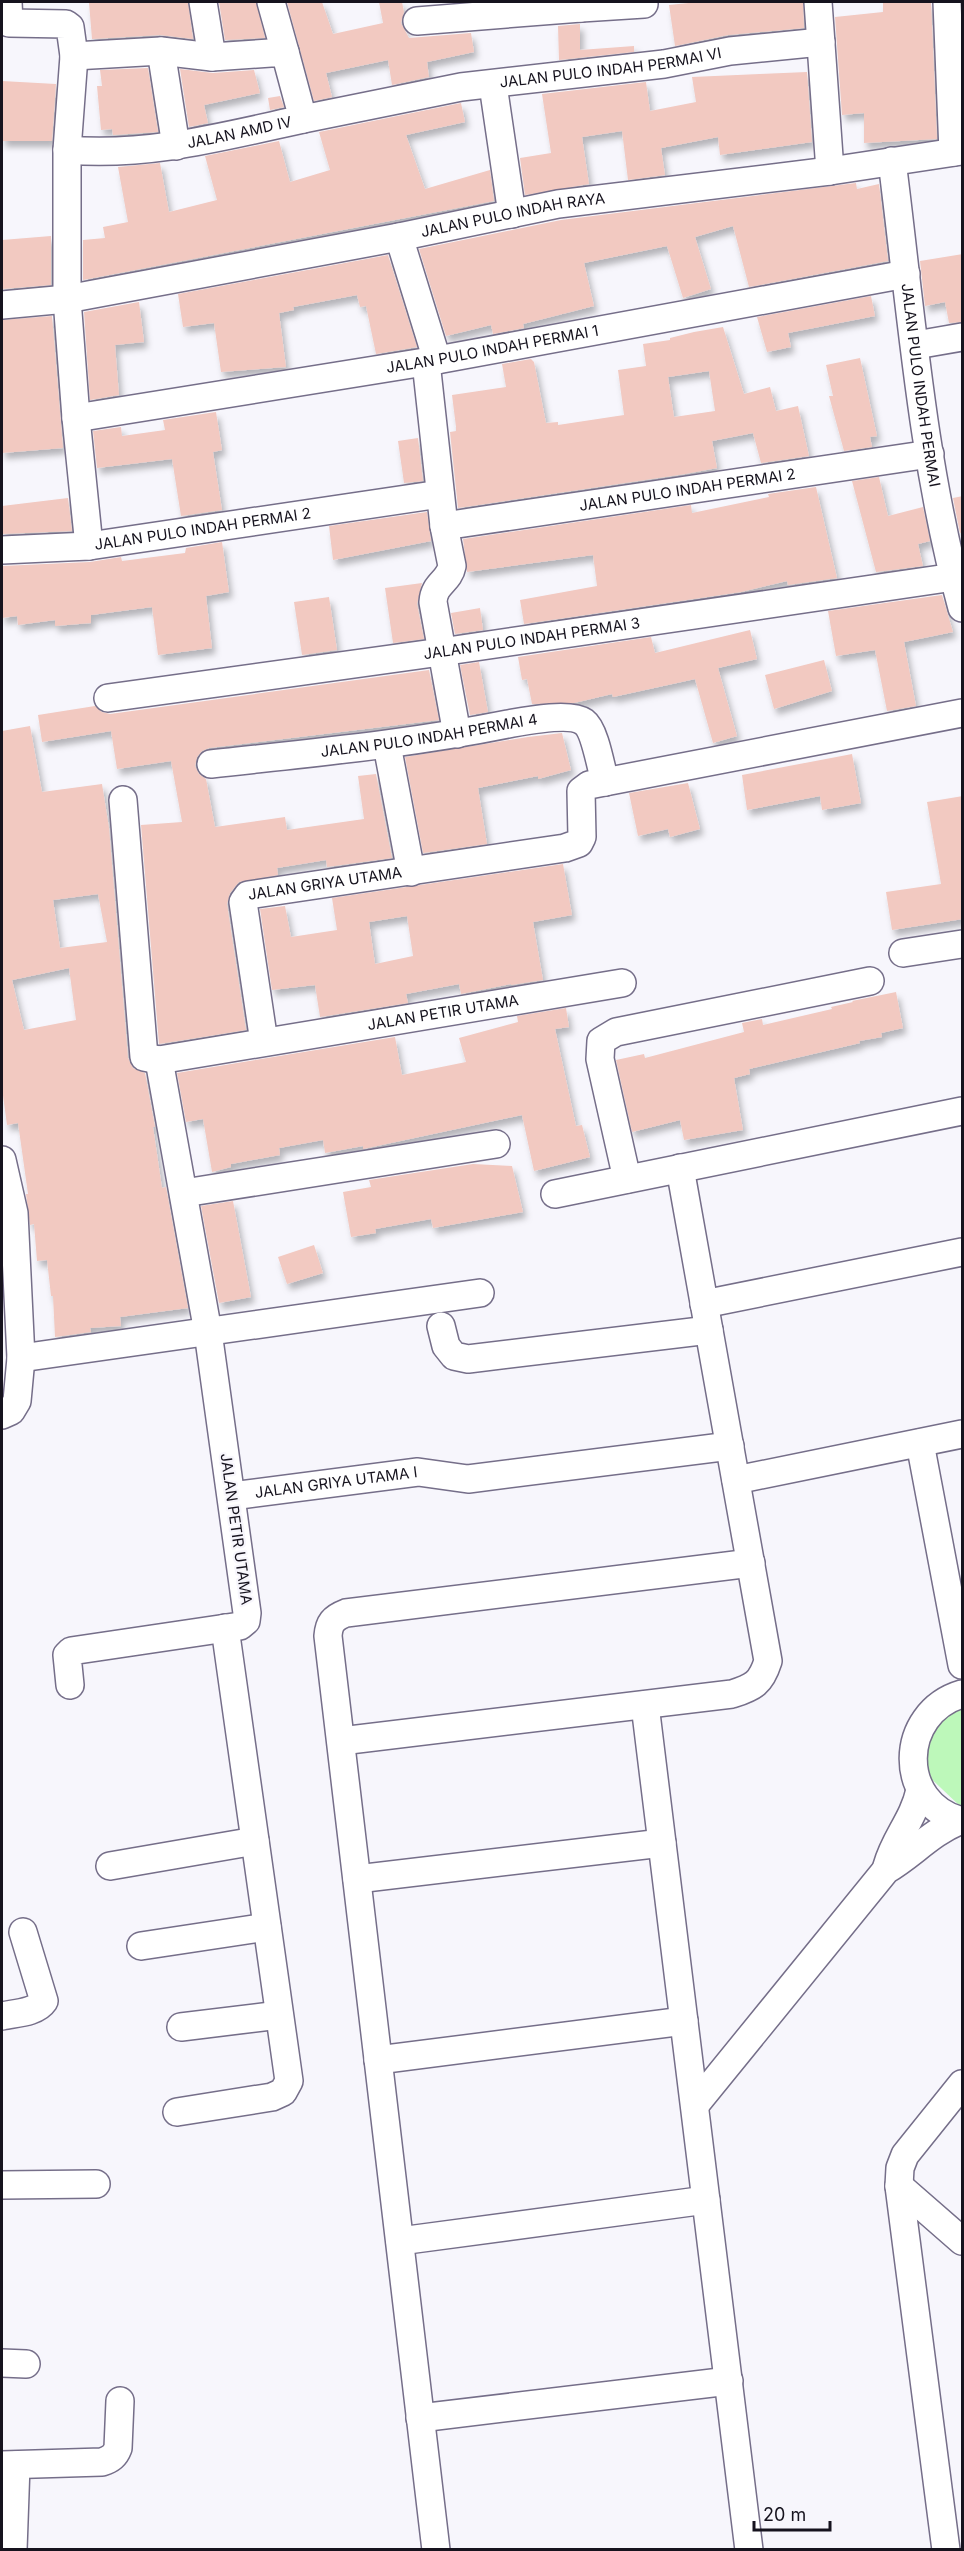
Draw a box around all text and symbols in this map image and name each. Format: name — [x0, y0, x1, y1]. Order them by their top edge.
street label: JALAN PULO INDAH PERMAI VI — [499, 43, 723, 92]
street label: JALAN AMD IV — [186, 112, 293, 152]
street label: JALAN PULO INDAH RAYA — [419, 188, 606, 241]
street label: JALAN PULO INDAH PERMAI — [898, 282, 945, 488]
street label: JALAN PULO INDAH PERMAI 1 — [385, 321, 600, 377]
street label: JALAN PULO INDAH PERMAI 2 — [578, 464, 797, 515]
street label: JALAN PULO INDAH PERMAI 2 — [93, 503, 312, 554]
street label: JALAN PULO INDAH PERMAI 3 — [422, 613, 641, 663]
street label: JALAN PULO INDAH PERMAI 4 — [320, 709, 539, 761]
street label: JALAN GRIYA UTAMA — [247, 862, 403, 904]
street label: JALAN PETIR UTAMA — [366, 990, 520, 1034]
street label: JALAN PETIR UTAMA — [216, 1452, 257, 1606]
street label: JALAN GRIYA UTAMA I — [254, 1462, 418, 1502]
scale bar — [754, 2494, 830, 2532]
text: 20 m — [763, 2504, 806, 2525]

